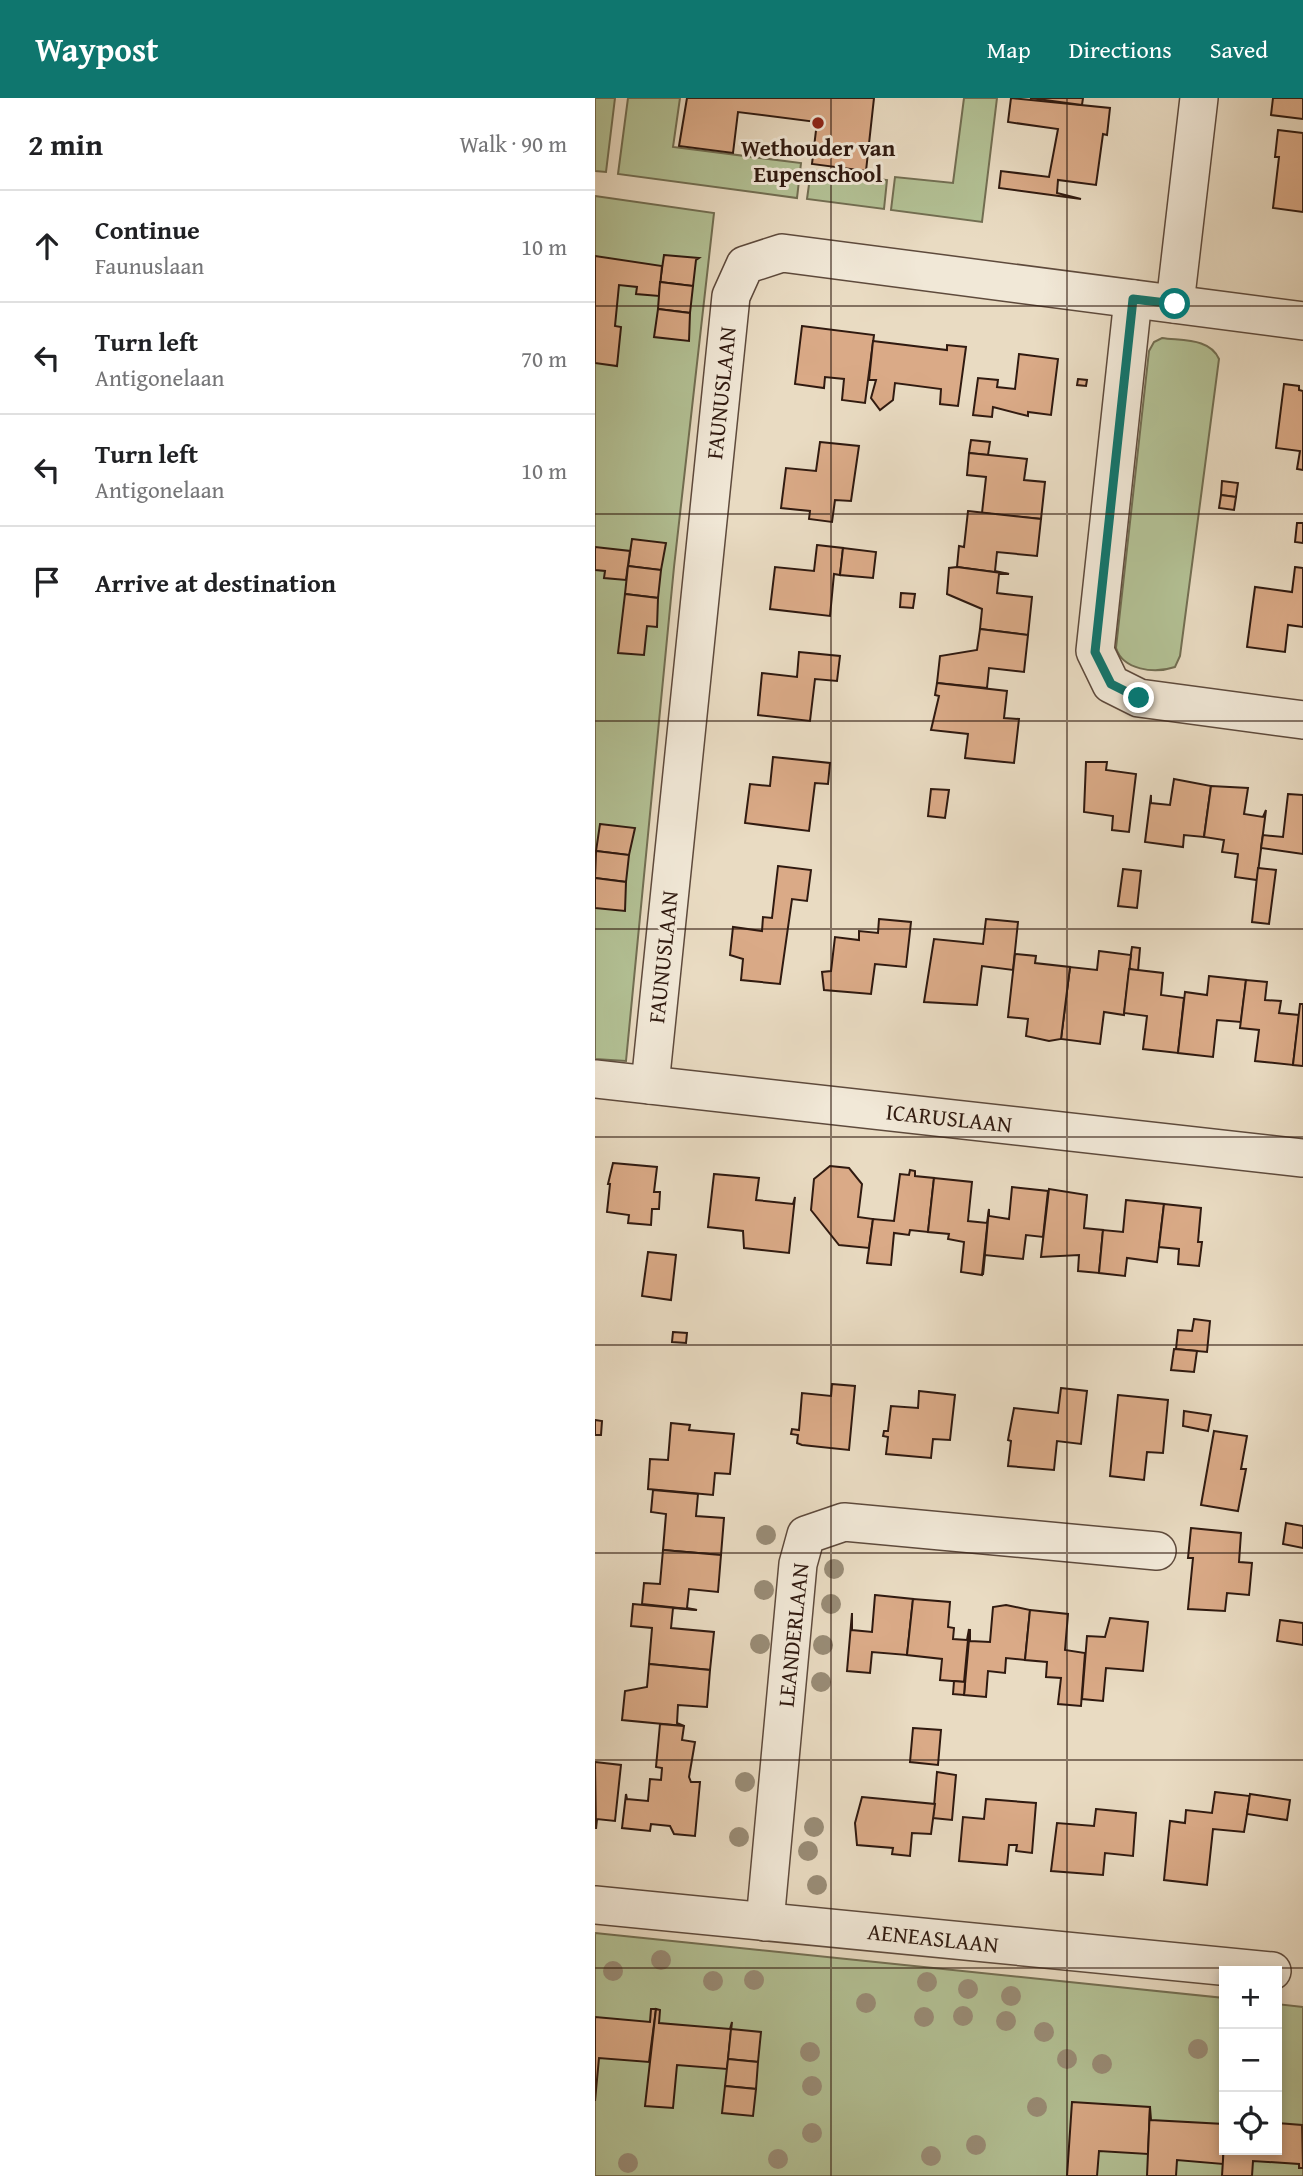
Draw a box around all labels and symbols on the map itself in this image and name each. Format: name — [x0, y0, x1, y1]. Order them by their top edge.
marker: Wethouder van Eupenschool — [810, 115, 826, 131]
place label: Wethouder van Eupenschool — [741, 131, 896, 190]
route start — [1159, 288, 1190, 319]
street label: FAUNUSLAAN — [697, 325, 744, 461]
route end — [1123, 682, 1154, 713]
street label: FAUNUSLAAN — [639, 889, 686, 1025]
street label: ICARUSLAAN — [884, 1094, 1014, 1141]
street label: LEANDERLAAN — [769, 1561, 816, 1709]
street label: AENEASLAAN — [866, 1914, 1000, 1961]

